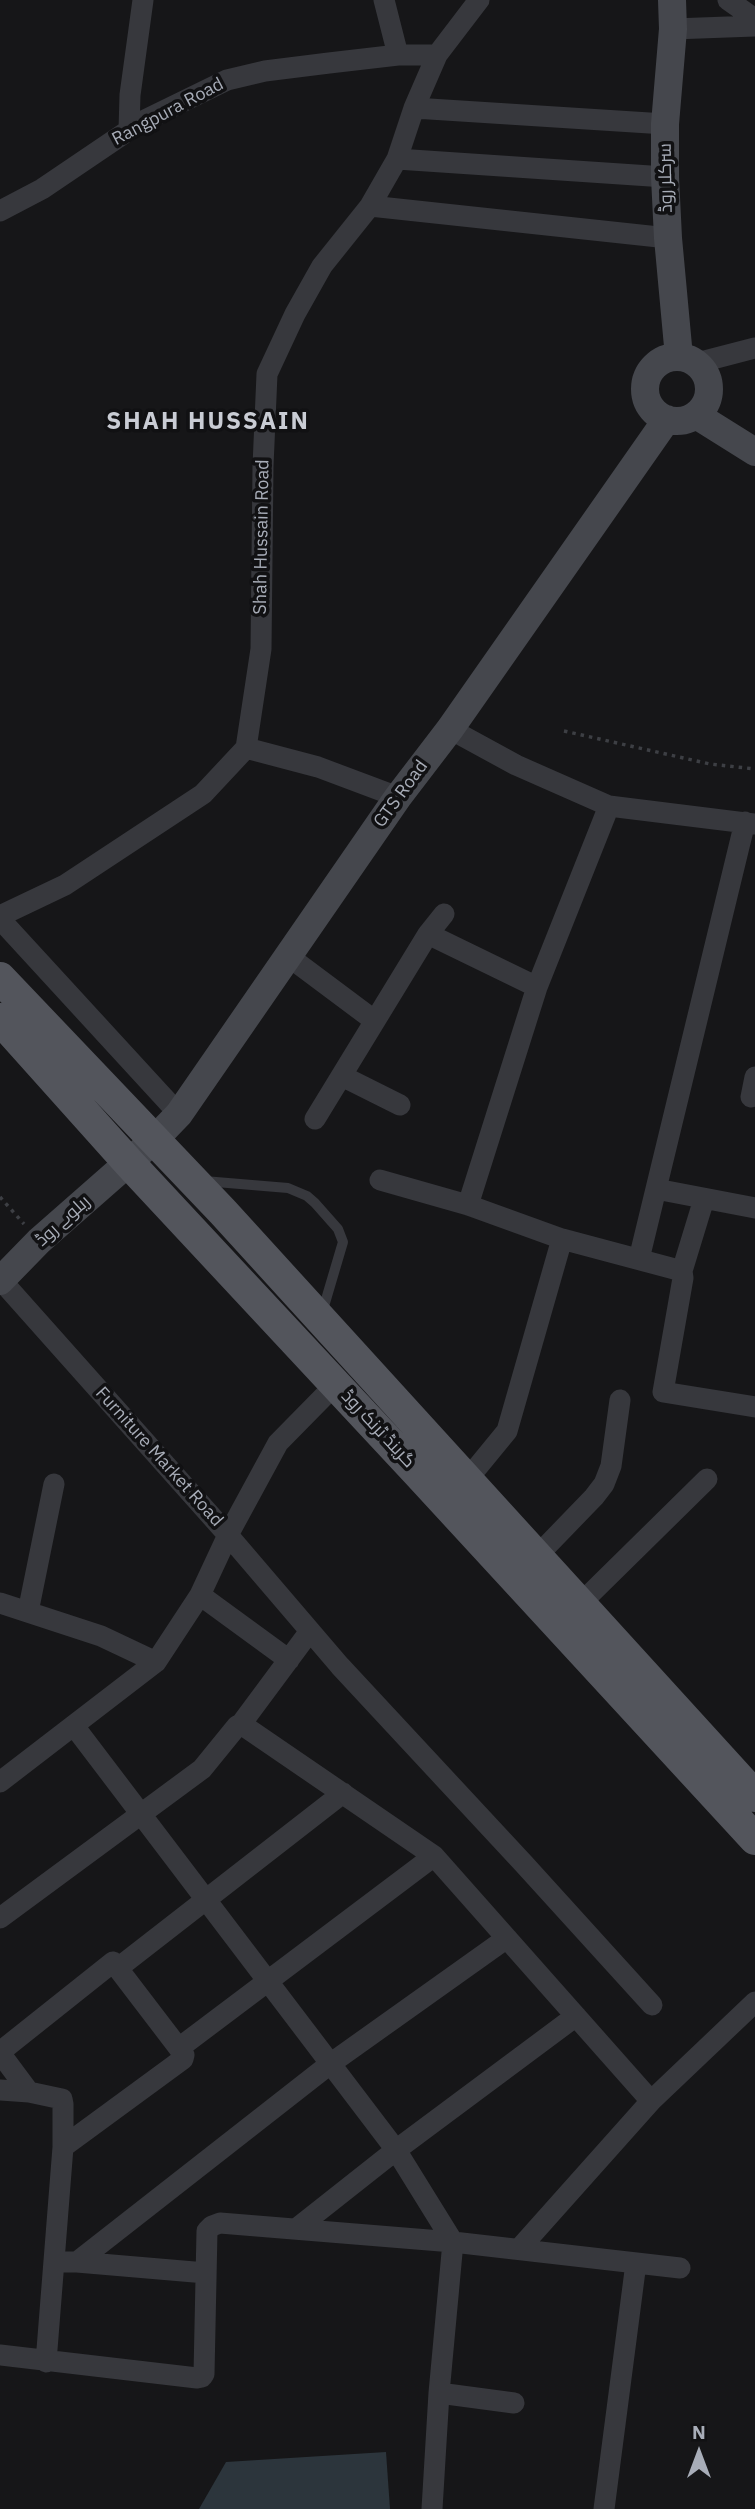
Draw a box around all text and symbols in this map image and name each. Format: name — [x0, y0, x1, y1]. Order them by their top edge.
street label: Rangpura Road — [109, 74, 227, 150]
street label: سرکلر روڈ — [655, 143, 677, 213]
district label: SHAH HUSSAIN — [108, 408, 308, 436]
street label: Shah Hussain Road — [250, 459, 274, 615]
street label: GTS Road — [369, 756, 433, 832]
street label: ریلوے روڈ — [31, 1191, 95, 1251]
street label: Furniture Market Road — [91, 1383, 227, 1531]
street label: گرینڈ ٹرنک روڈ — [336, 1386, 420, 1472]
north arrow — [664, 2418, 734, 2488]
text: N — [692, 2420, 706, 2444]

